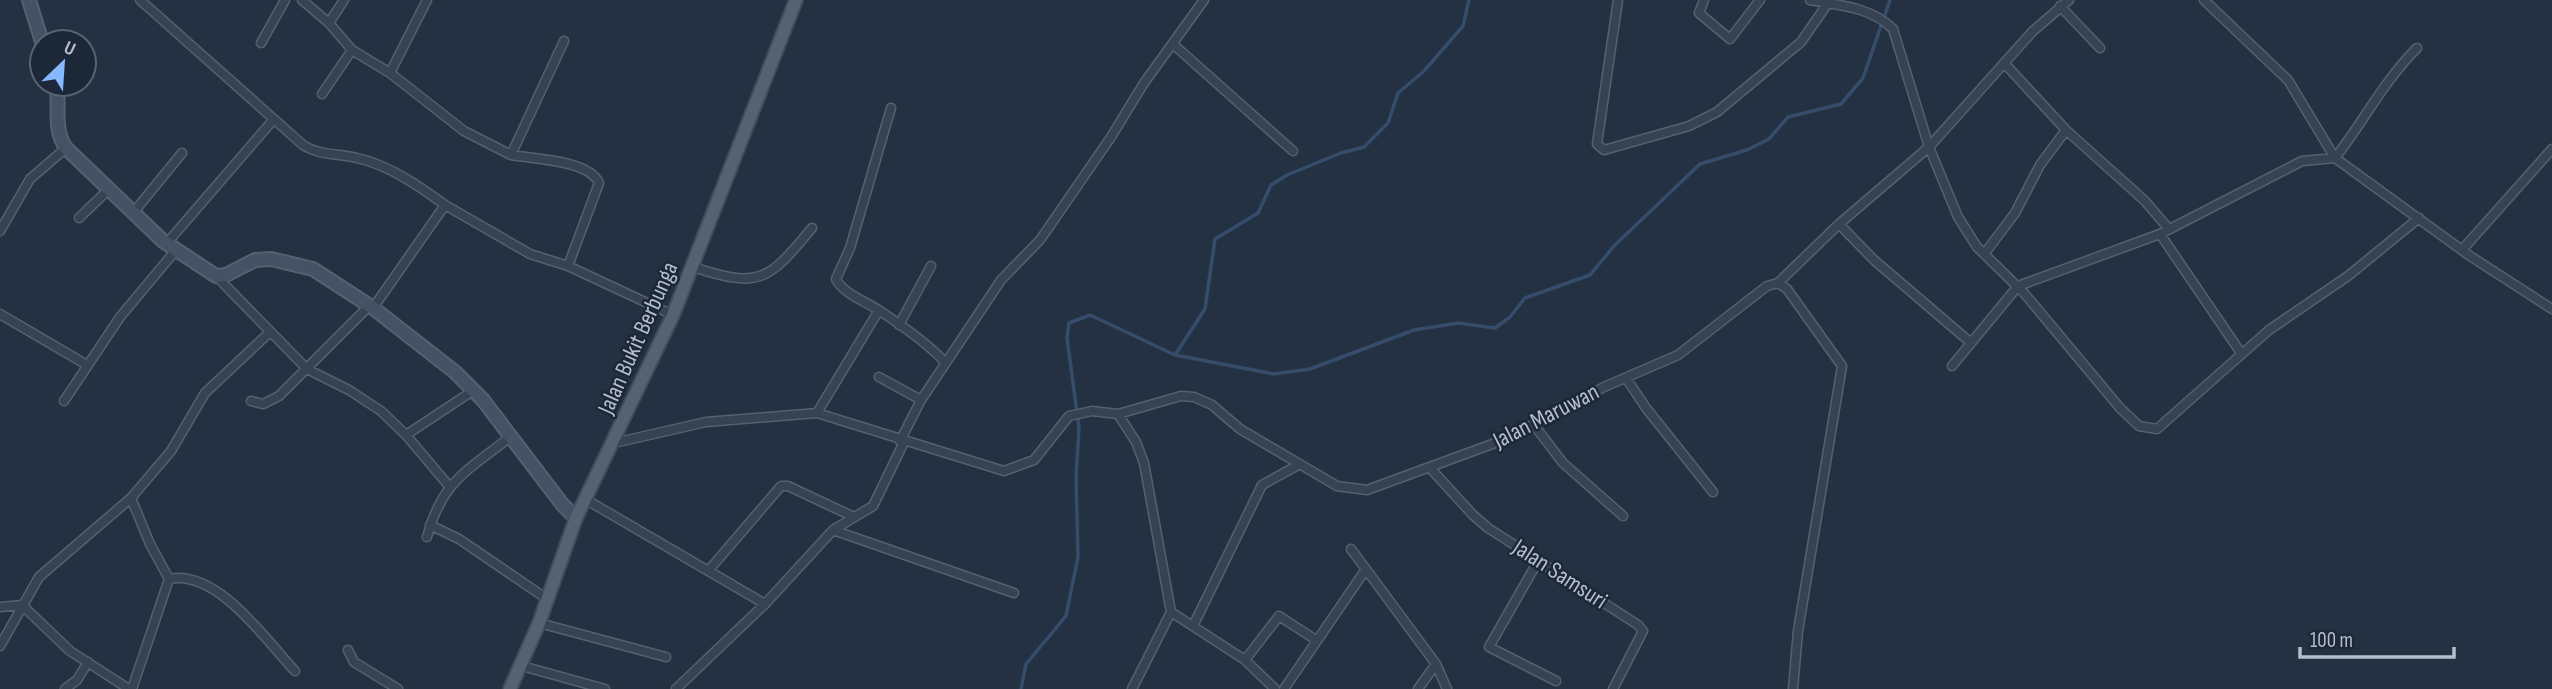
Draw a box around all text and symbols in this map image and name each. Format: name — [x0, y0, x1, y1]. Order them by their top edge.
north arrow — [28, 28, 98, 98]
text: U — [60, 36, 79, 61]
street label: Jalan Bukit Berbunga — [591, 257, 684, 419]
street label: Jalan Maruwan — [1487, 377, 1604, 455]
street label: Jalan Samsuri — [1506, 532, 1613, 615]
scale bar — [2300, 616, 2454, 660]
text: 100 m — [2310, 628, 2353, 653]

